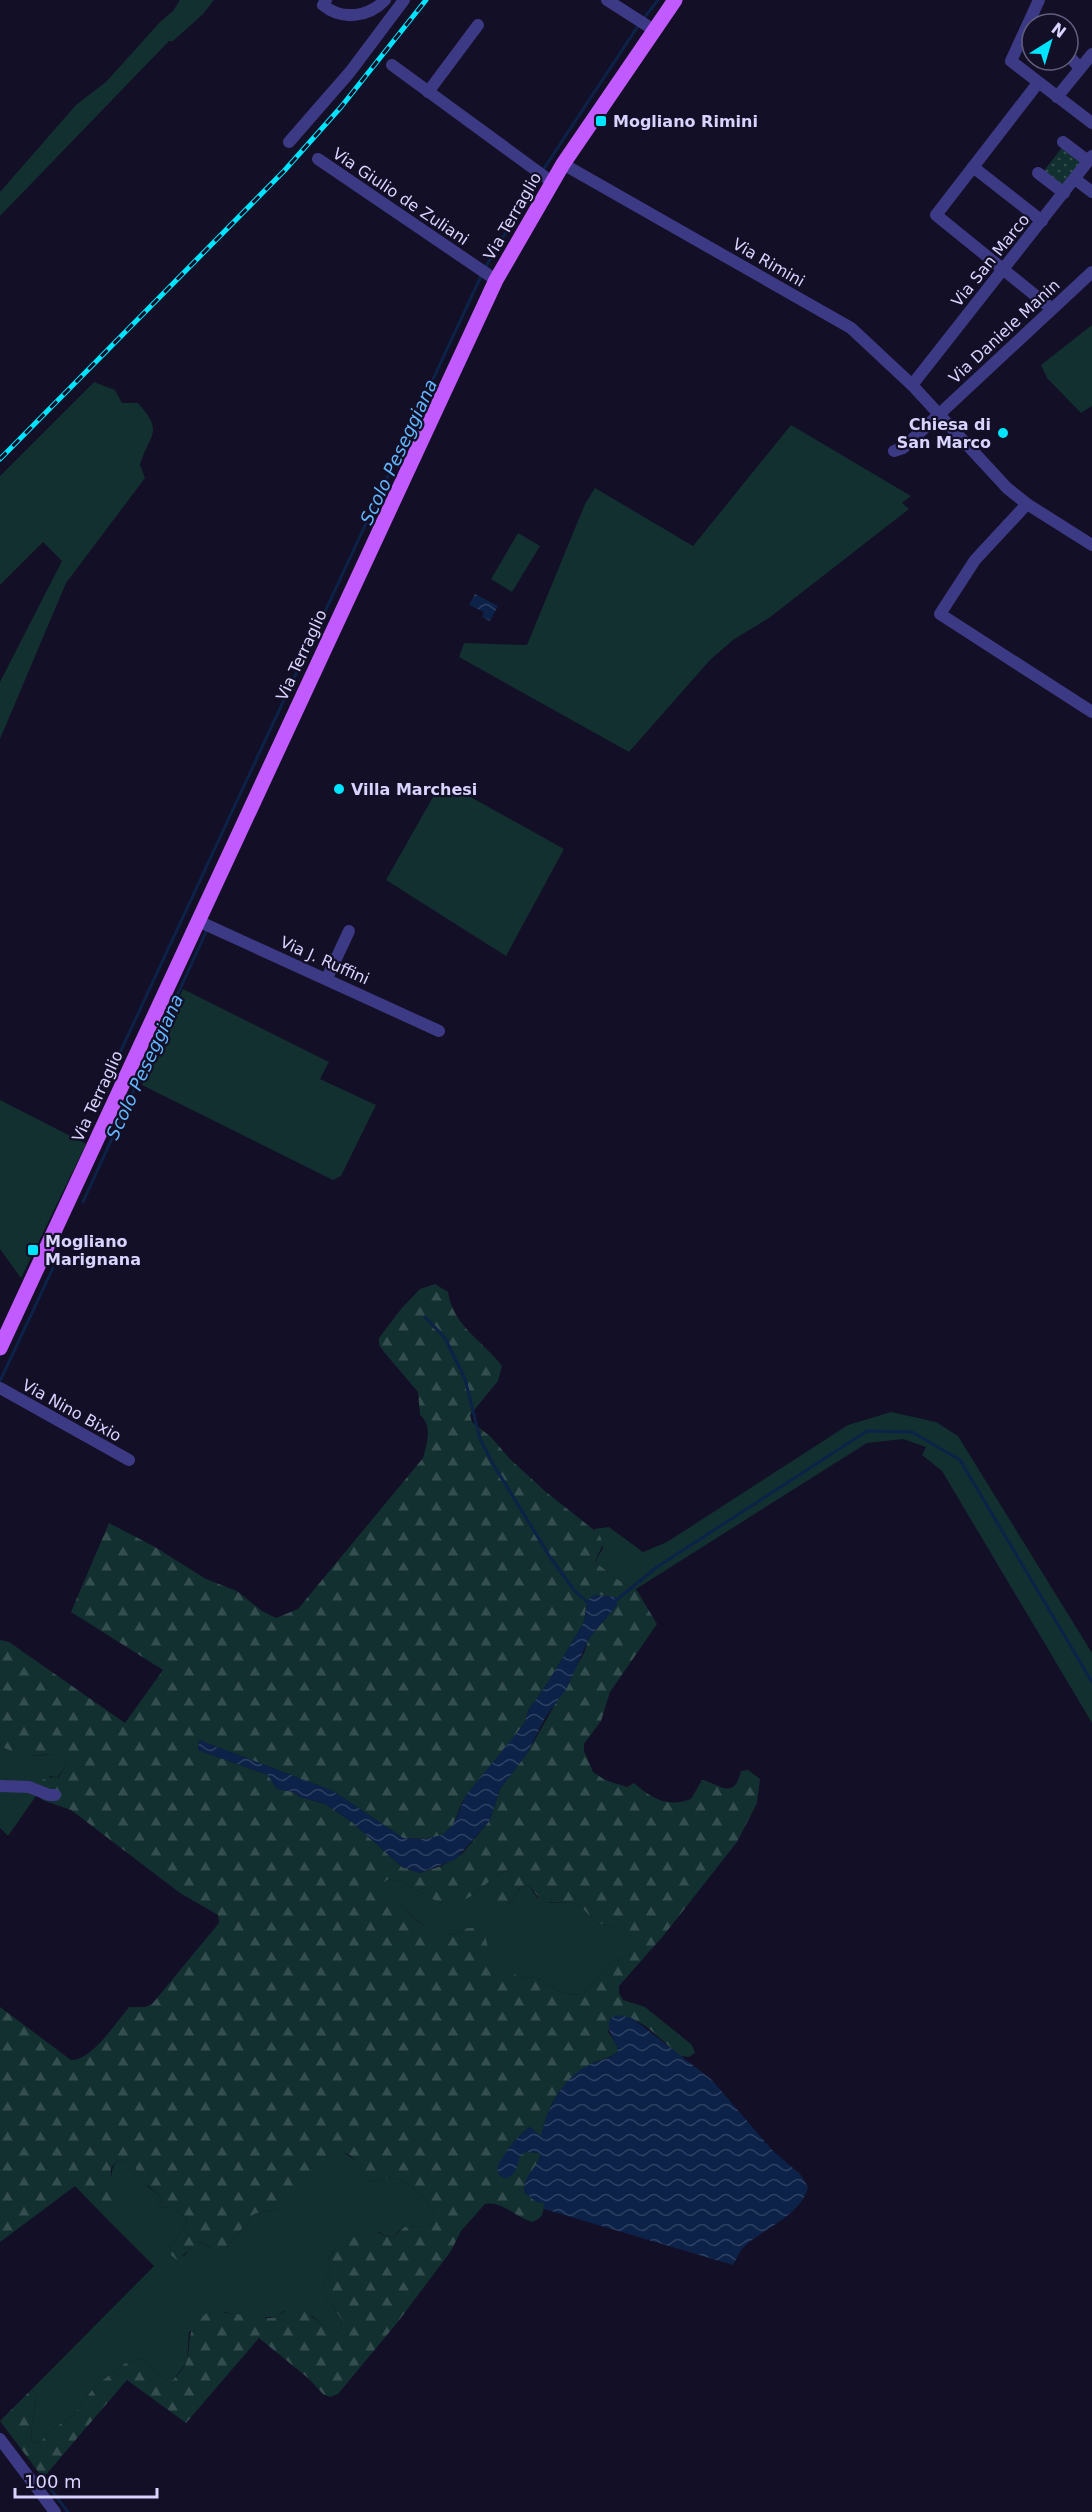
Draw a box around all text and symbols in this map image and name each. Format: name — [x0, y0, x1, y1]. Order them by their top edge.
north arrow — [1020, 12, 1080, 72]
text: N — [1048, 19, 1070, 42]
place label: Mogliano Rimini — [613, 112, 758, 131]
marker: Mogliano Rimini — [594, 114, 608, 128]
street label: Via Giulio de Zuliani — [329, 144, 472, 249]
street label: Via Terraglio — [480, 169, 545, 264]
street label: Via San Marco — [947, 210, 1034, 310]
street label: Via Rimini — [729, 234, 808, 291]
street label: Via Daniele Manin — [945, 275, 1064, 387]
water label: Scolo Peseggiana — [356, 376, 441, 528]
place label: Chiesa di San Marco — [897, 415, 991, 452]
marker: Chiesa di San Marco — [996, 426, 1010, 440]
street label: Via Terraglio — [272, 607, 331, 704]
place label: Villa Marchesi — [351, 780, 477, 799]
marker: Villa Marchesi — [332, 782, 346, 796]
street label: Via J. Ruffini — [277, 932, 372, 989]
water label: Scolo Peseggiana — [102, 991, 187, 1143]
street label: Via Terraglio — [68, 1048, 127, 1145]
place label: Mogliano Marignana — [45, 1232, 141, 1269]
marker: Mogliano Marignana — [26, 1243, 40, 1257]
street label: Via Nino Bixio — [19, 1375, 125, 1446]
scale bar — [15, 2461, 158, 2499]
text: 100 m — [24, 2471, 82, 2492]

